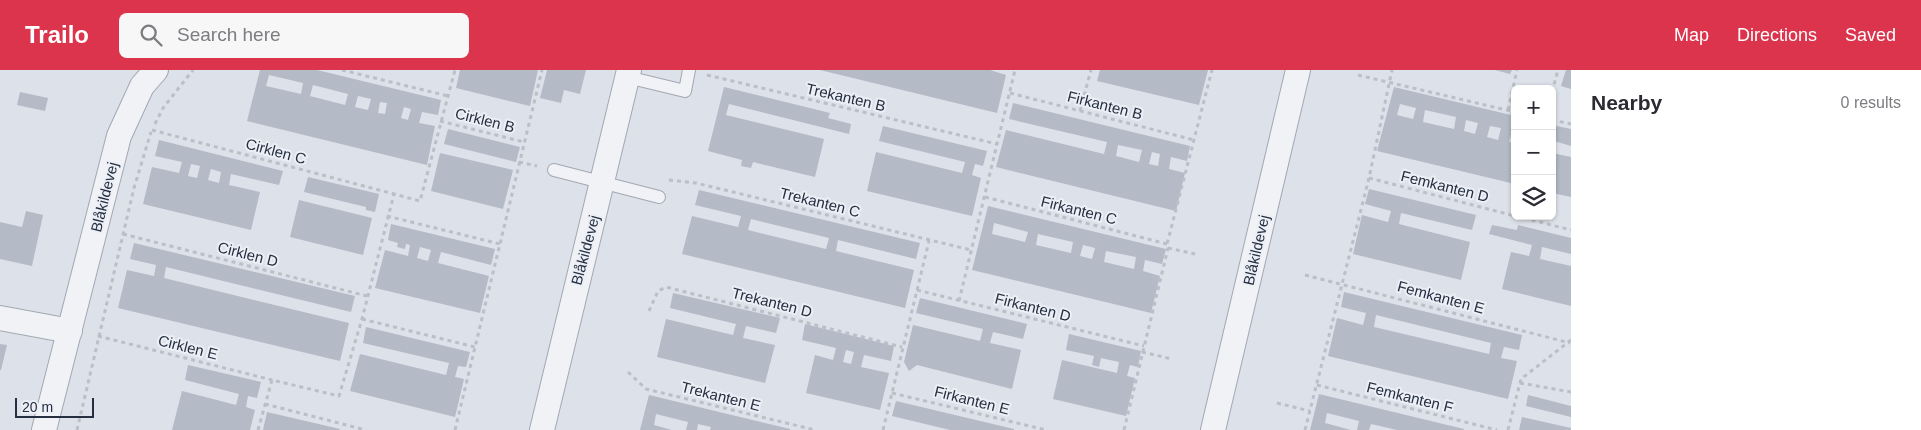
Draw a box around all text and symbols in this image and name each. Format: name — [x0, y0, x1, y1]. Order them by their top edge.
search box — [119, 13, 469, 58]
text: Trailo — [25, 21, 89, 48]
icon: search — [137, 21, 165, 49]
text: Search here — [177, 24, 281, 45]
text: Map — [1674, 25, 1709, 45]
text: Directions — [1737, 25, 1817, 45]
text: Saved — [1845, 25, 1896, 45]
street label: Trekanten B — [805, 80, 887, 114]
map controls — [1511, 85, 1556, 220]
button: + — [1511, 85, 1556, 130]
street label: Firkanten B — [1066, 87, 1144, 123]
text: Nearby — [1591, 91, 1662, 114]
text: 0 results — [1841, 94, 1901, 111]
street label: Cirklen B — [453, 104, 517, 136]
button: − — [1511, 130, 1556, 175]
street label: Cirklen C — [244, 135, 308, 167]
street label: Blåkildevej — [87, 160, 121, 234]
street label: Femkanten D — [1399, 167, 1491, 205]
button: layers — [1511, 175, 1556, 220]
street label: Trekanten C — [778, 184, 862, 220]
street label: Firkanten C — [1039, 192, 1119, 228]
street label: Blåkildevej — [568, 213, 602, 287]
street label: Blåkildevej — [1240, 213, 1272, 287]
street label: Cirklen D — [216, 238, 280, 270]
street label: Femkanten E — [1396, 277, 1486, 317]
street label: Trekanten D — [730, 284, 814, 320]
street label: Firkanten D — [993, 289, 1073, 325]
street label: Cirklen E — [156, 331, 220, 363]
street label: Trekanten E — [680, 378, 762, 414]
street label: Femkanten F — [1365, 378, 1455, 416]
street label: Firkanten E — [933, 382, 1011, 418]
scale bar — [15, 395, 94, 418]
text: 20 m — [22, 399, 53, 415]

